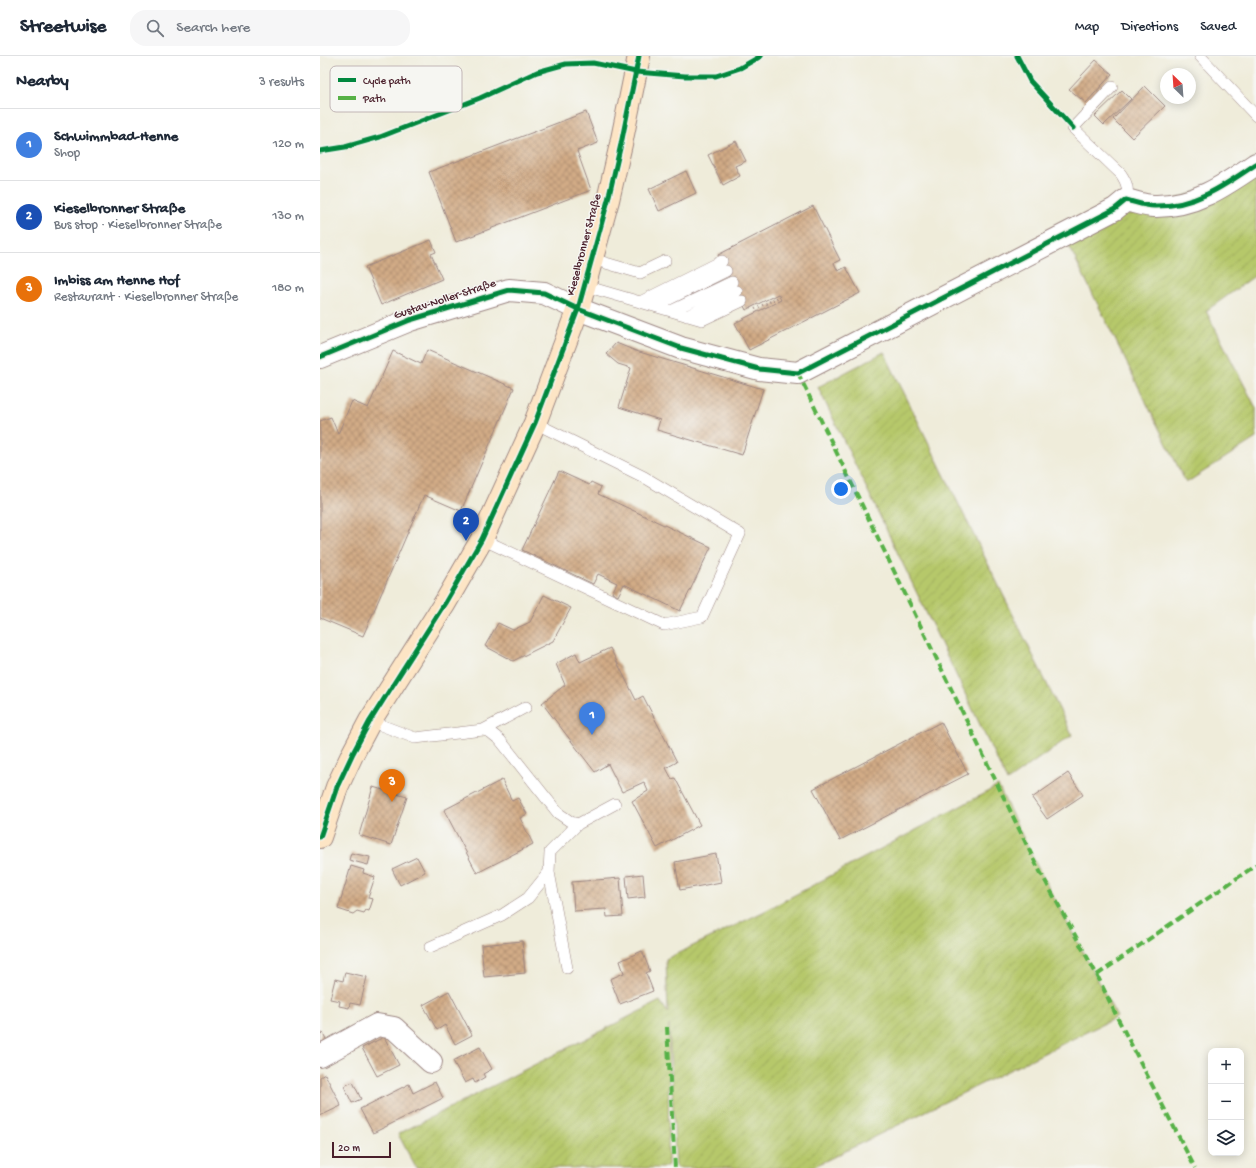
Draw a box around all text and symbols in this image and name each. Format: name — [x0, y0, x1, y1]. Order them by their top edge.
search box — [130, 10, 410, 46]
text: Streetwise — [20, 16, 106, 39]
icon: search — [144, 17, 166, 39]
text: Search here — [176, 19, 250, 37]
text: Map — [1075, 19, 1099, 36]
text: Directions — [1121, 19, 1178, 36]
text: Saved — [1200, 19, 1236, 36]
legend — [330, 66, 462, 112]
north arrow — [1160, 68, 1196, 104]
text: Nearby — [16, 72, 69, 92]
text: 3 results — [259, 75, 304, 90]
text: Cycle path — [363, 76, 411, 88]
text: Path — [362, 94, 386, 106]
text: Schwimmbad-Henne — [54, 128, 178, 146]
text: 1 — [26, 137, 32, 152]
text: 120 m — [273, 137, 304, 152]
text: Shop — [54, 146, 80, 161]
street label: Kieselbronner Straße — [565, 192, 606, 298]
text: Kieselbronner Straße — [54, 200, 185, 218]
text: 2 — [26, 209, 32, 224]
text: 130 m — [272, 209, 304, 224]
text: Bus stop · Kieselbronner Straße — [54, 218, 222, 233]
text: Imbiss am Henne Hof — [54, 272, 179, 290]
street label: Gustav-Noller-Straße — [392, 277, 499, 323]
text: 3 — [26, 281, 32, 296]
text: 180 m — [272, 281, 304, 296]
text: Restaurant · Kieselbronner Straße — [54, 290, 238, 305]
your location — [831, 479, 851, 499]
pin: 2 — [453, 508, 479, 541]
pin: 1 — [579, 702, 605, 735]
pin: 3 — [379, 769, 405, 802]
map controls — [1208, 1048, 1244, 1156]
button: + — [1208, 1048, 1244, 1084]
button: − — [1208, 1084, 1244, 1120]
button: layers — [1208, 1120, 1244, 1156]
scale bar — [332, 1140, 391, 1159]
text: 20 m — [338, 1143, 360, 1155]

